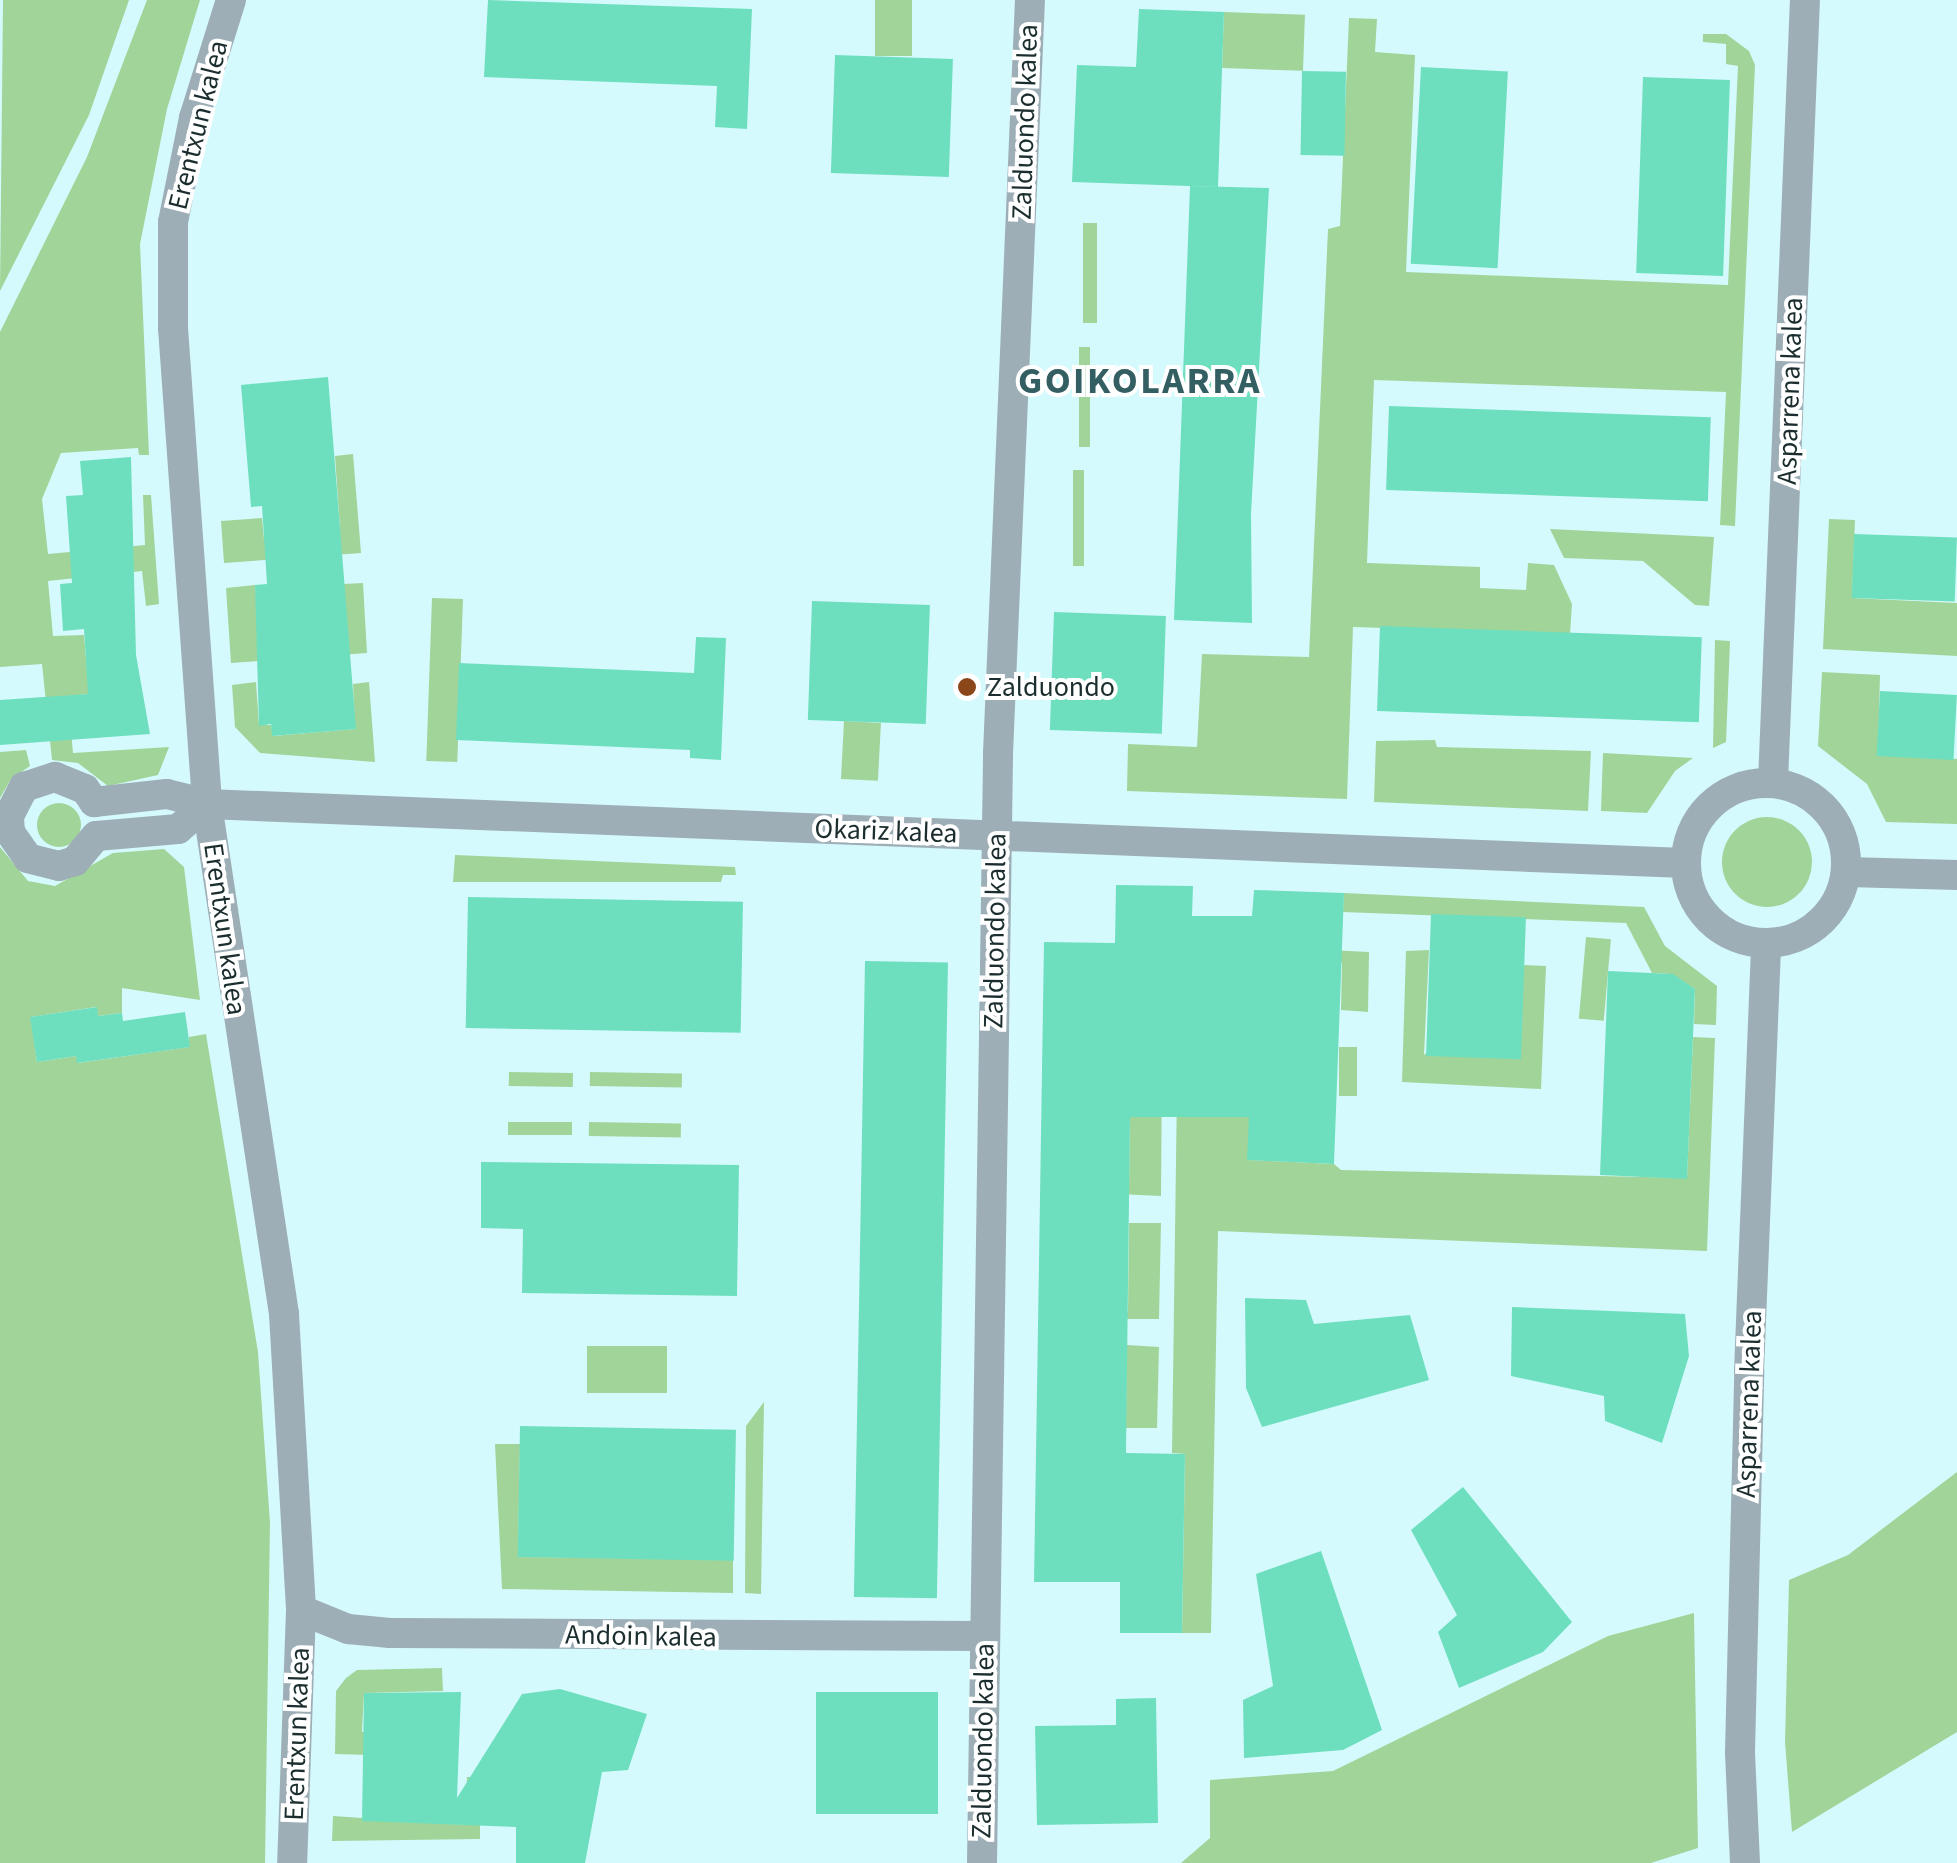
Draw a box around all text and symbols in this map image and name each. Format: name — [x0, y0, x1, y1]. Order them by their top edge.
street label: Zalduondo kalea — [1005, 24, 1045, 220]
street label: Erentxun kalea — [161, 37, 235, 213]
street label: Asparrena kalea — [1770, 297, 1810, 485]
district label: GOIKOLARRA — [1018, 359, 1262, 405]
place label: Zalduondo — [987, 670, 1115, 704]
marker: Zalduondo — [956, 676, 978, 698]
street label: Okariz kalea — [814, 812, 958, 850]
street label: Zalduondo kalea — [976, 833, 1014, 1029]
street label: Erentxun kalea — [196, 841, 254, 1017]
street label: Asparrena kalea — [1729, 1310, 1769, 1498]
street label: Andoin kalea — [565, 1618, 717, 1654]
street label: Zalduondo kalea — [964, 1643, 1002, 1839]
street label: Erentxun kalea — [277, 1647, 317, 1821]

